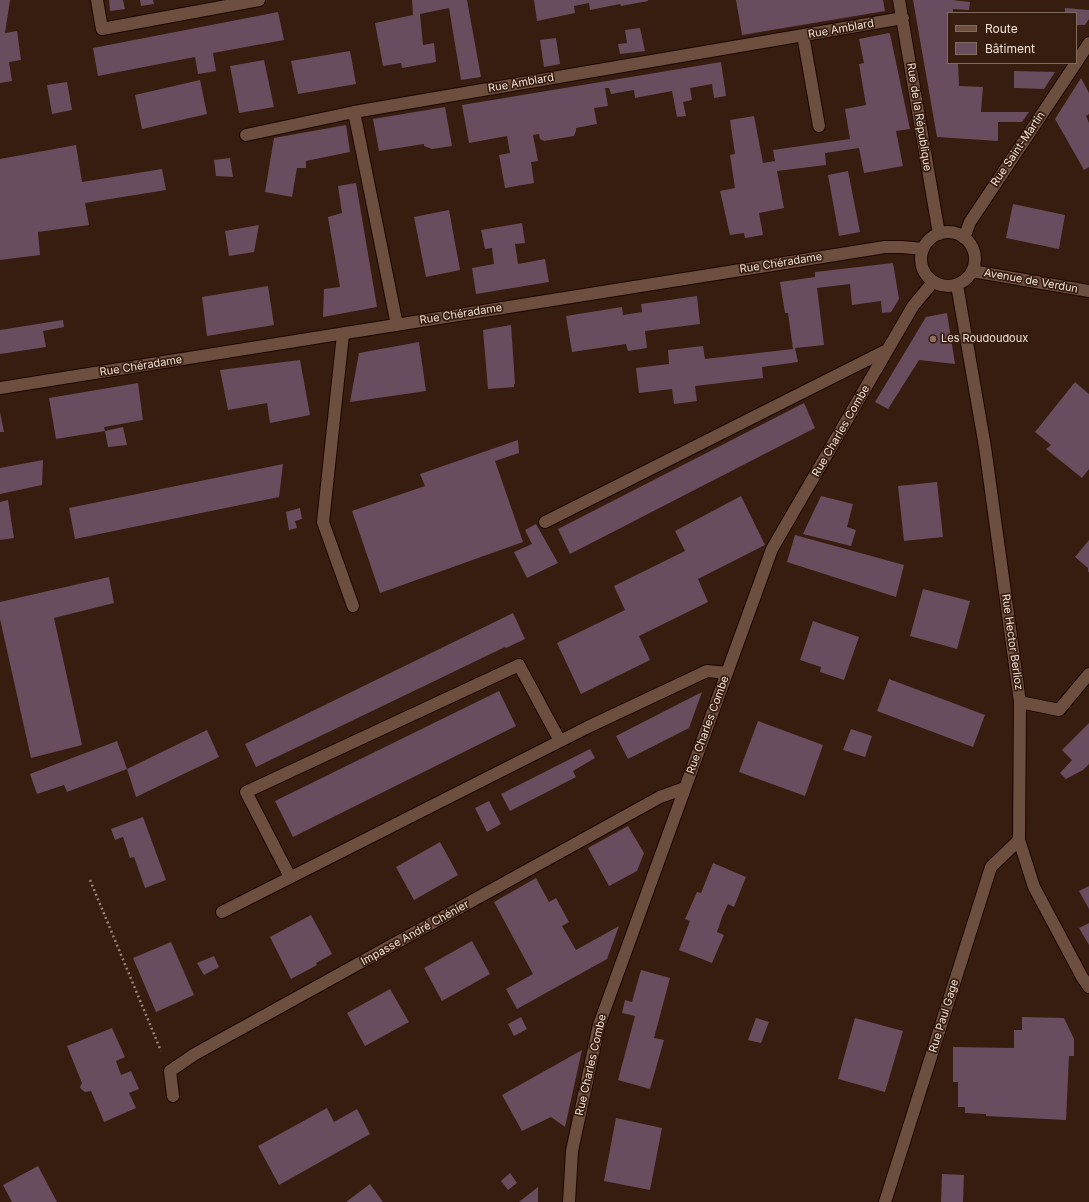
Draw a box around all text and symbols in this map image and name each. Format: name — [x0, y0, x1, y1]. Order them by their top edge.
legend — [947, 12, 1077, 64]
street label: Rue Amblard — [807, 17, 875, 41]
text: Route — [985, 21, 1018, 36]
text: Bâtiment — [985, 41, 1035, 56]
street label: Rue de la République — [904, 62, 934, 172]
street label: Rue Amblard — [487, 71, 555, 95]
street label: Rue Saint-Martin — [988, 109, 1048, 189]
street label: Rue Chéradame — [739, 250, 823, 276]
street label: Avenue de Verdun — [983, 266, 1079, 296]
street label: Rue Chéradame — [419, 301, 503, 327]
place label: Les Roudoudoux — [941, 332, 1028, 346]
marker: Les Roudoudoux — [928, 334, 938, 344]
street label: Rue Chéradame — [99, 353, 183, 379]
street label: Rue Charles Combe — [809, 383, 873, 479]
street label: Rue Hector Berlioz — [999, 593, 1025, 691]
street label: Rue Charles Combe — [684, 674, 732, 776]
street label: Impasse André Chénier — [359, 898, 471, 968]
street label: Rue Paul Gage — [927, 978, 961, 1054]
street label: Rue Charles Combe — [573, 1013, 609, 1117]

